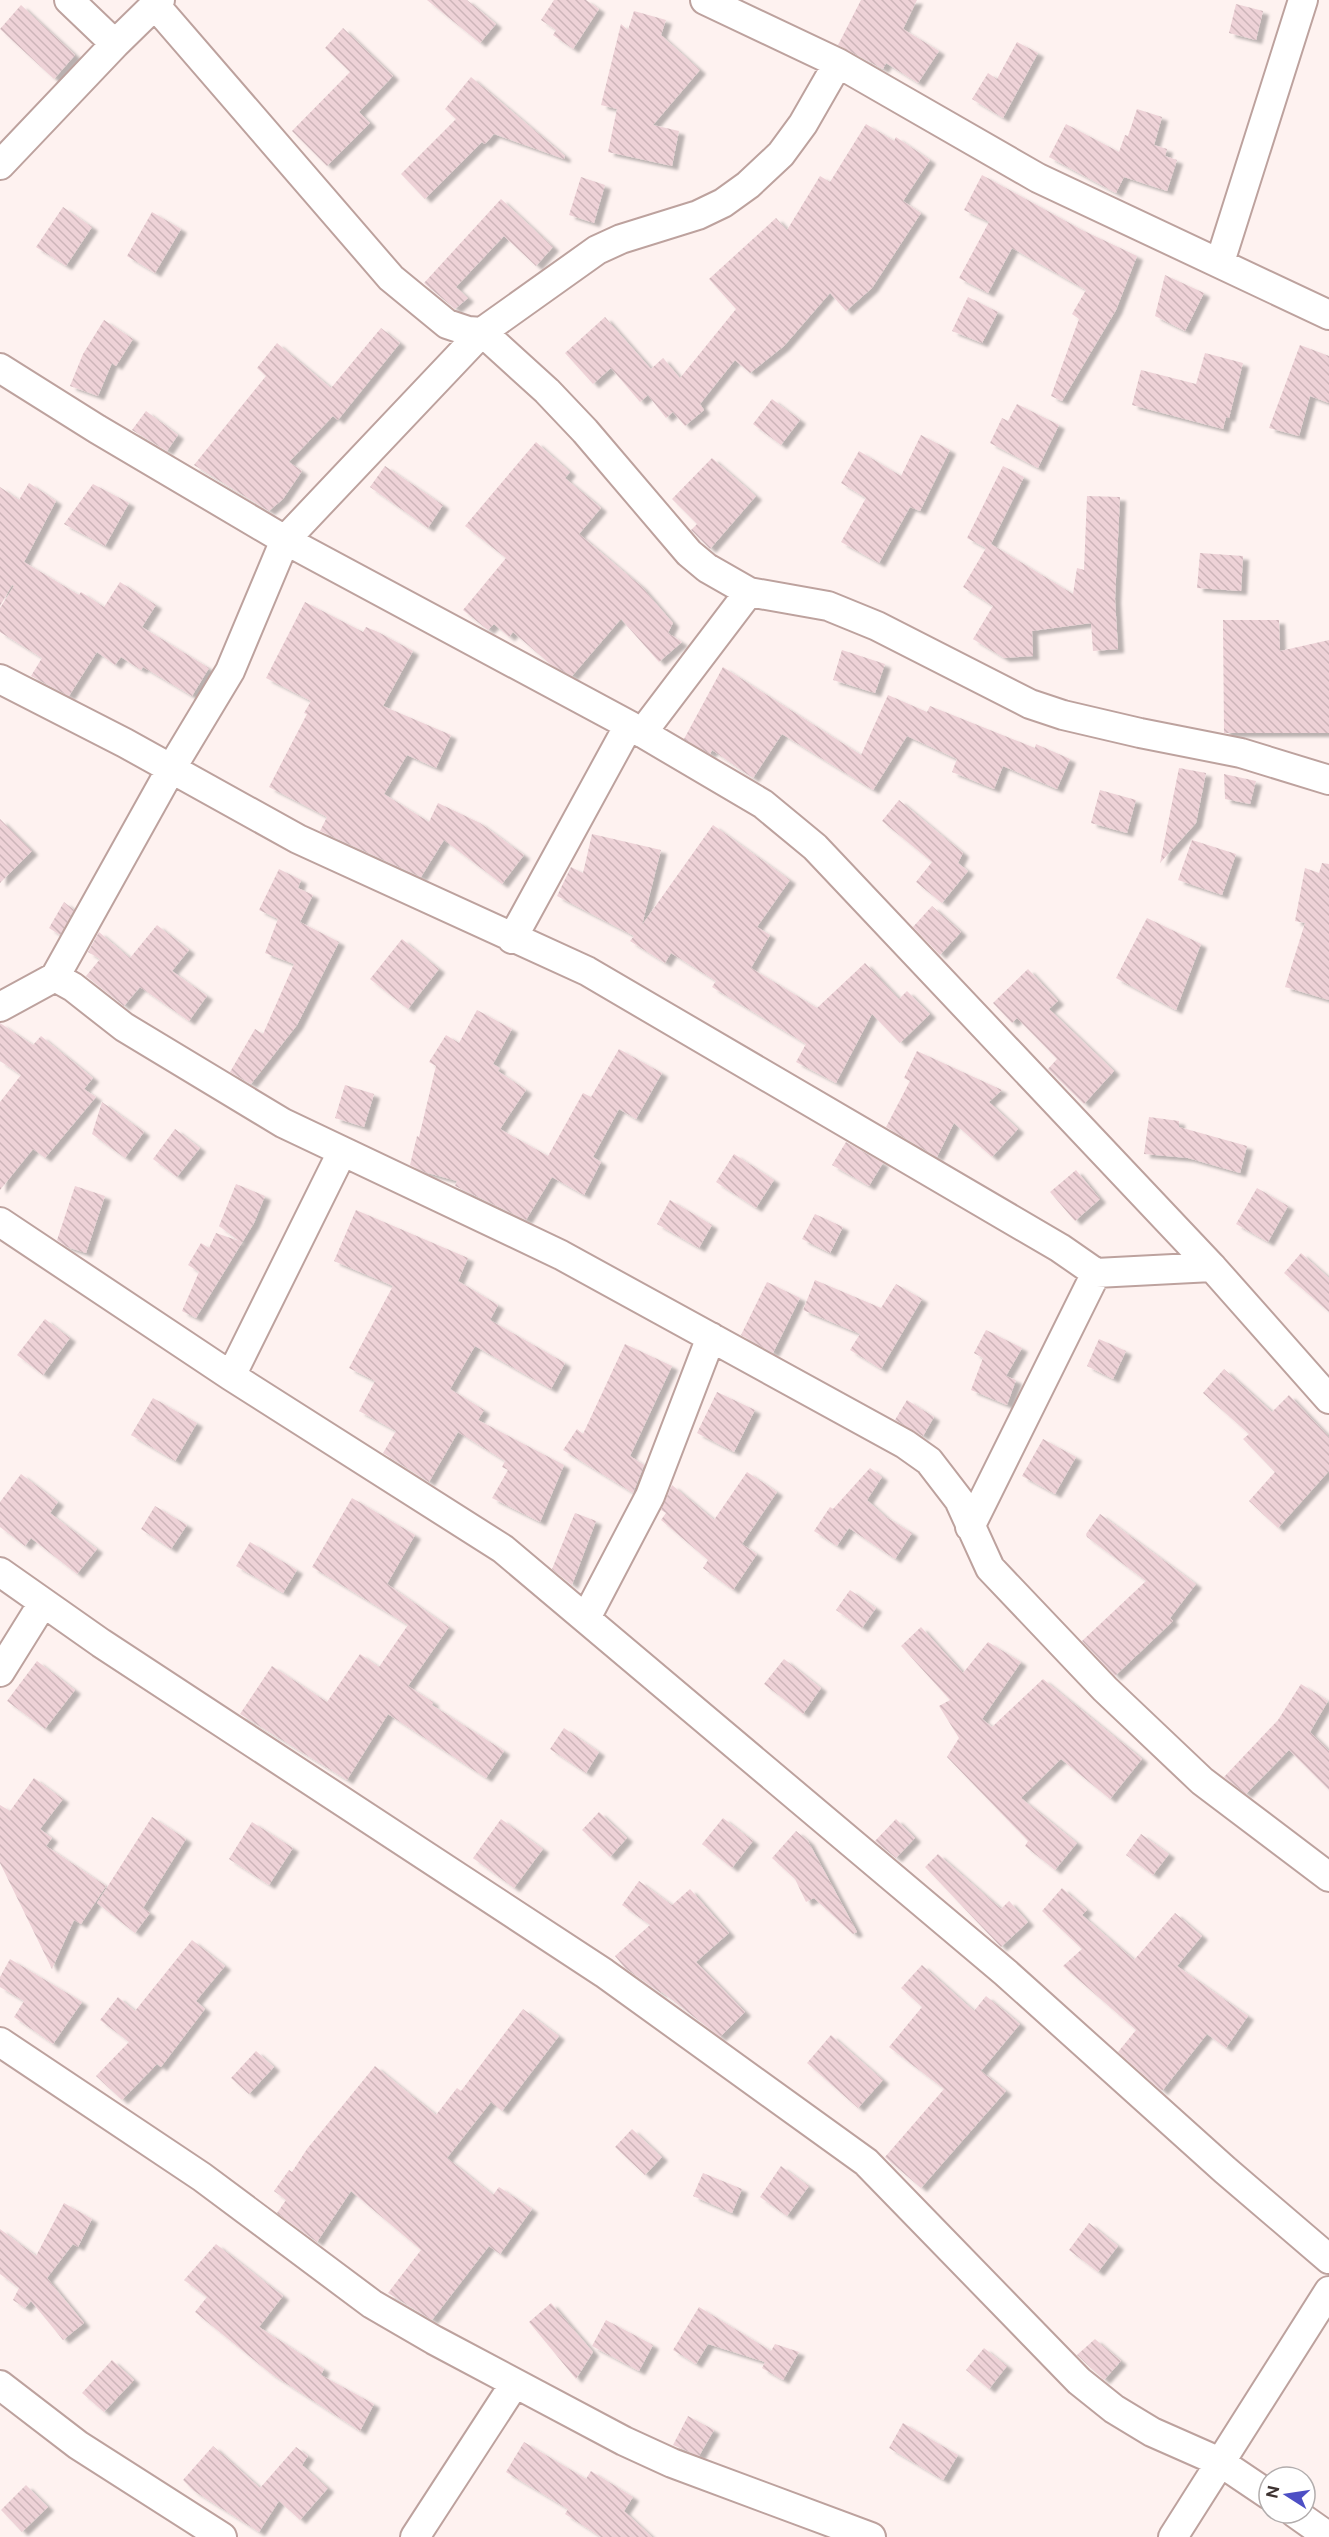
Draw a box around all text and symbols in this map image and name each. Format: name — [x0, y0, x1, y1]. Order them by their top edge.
north arrow — [1257, 2465, 1317, 2525]
text: N — [1262, 2484, 1283, 2500]

